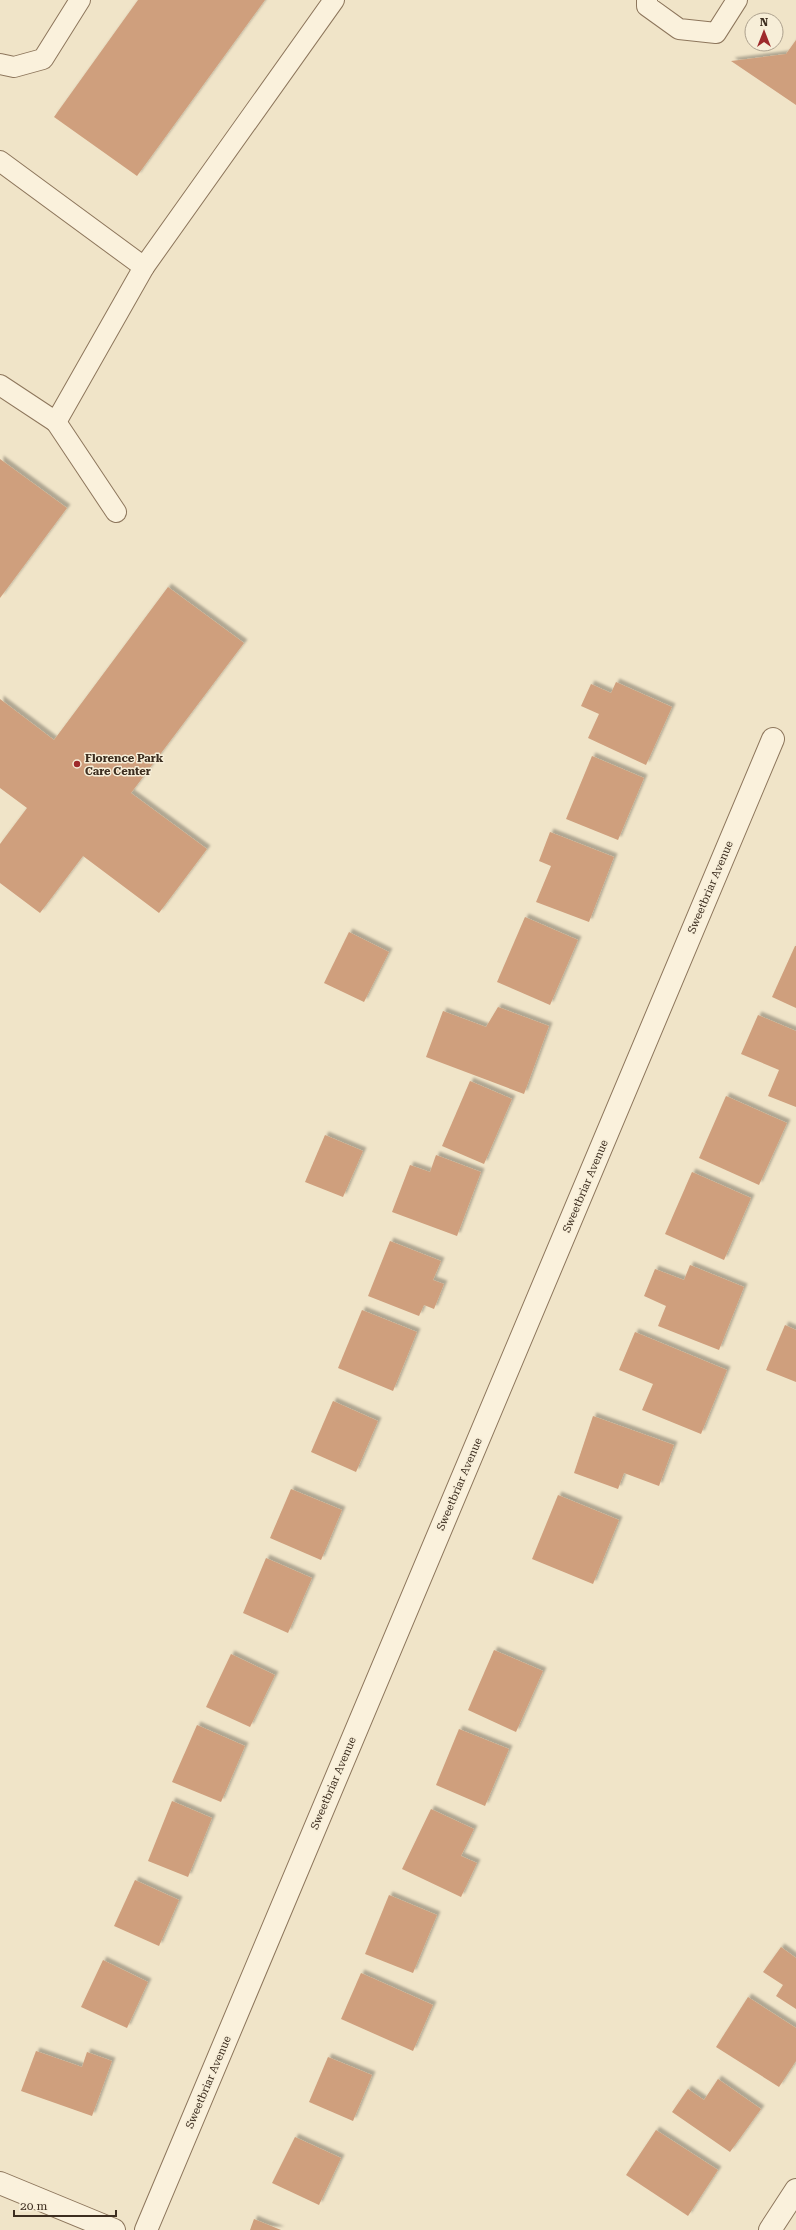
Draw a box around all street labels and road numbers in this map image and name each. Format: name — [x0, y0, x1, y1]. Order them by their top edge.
street label: Sweetbriar Avenue — [685, 839, 736, 936]
street label: Sweetbriar Avenue — [560, 1138, 611, 1235]
street label: Sweetbriar Avenue — [434, 1436, 485, 1533]
street label: Sweetbriar Avenue — [308, 1735, 359, 1832]
street label: Sweetbriar Avenue — [183, 2034, 234, 2131]

